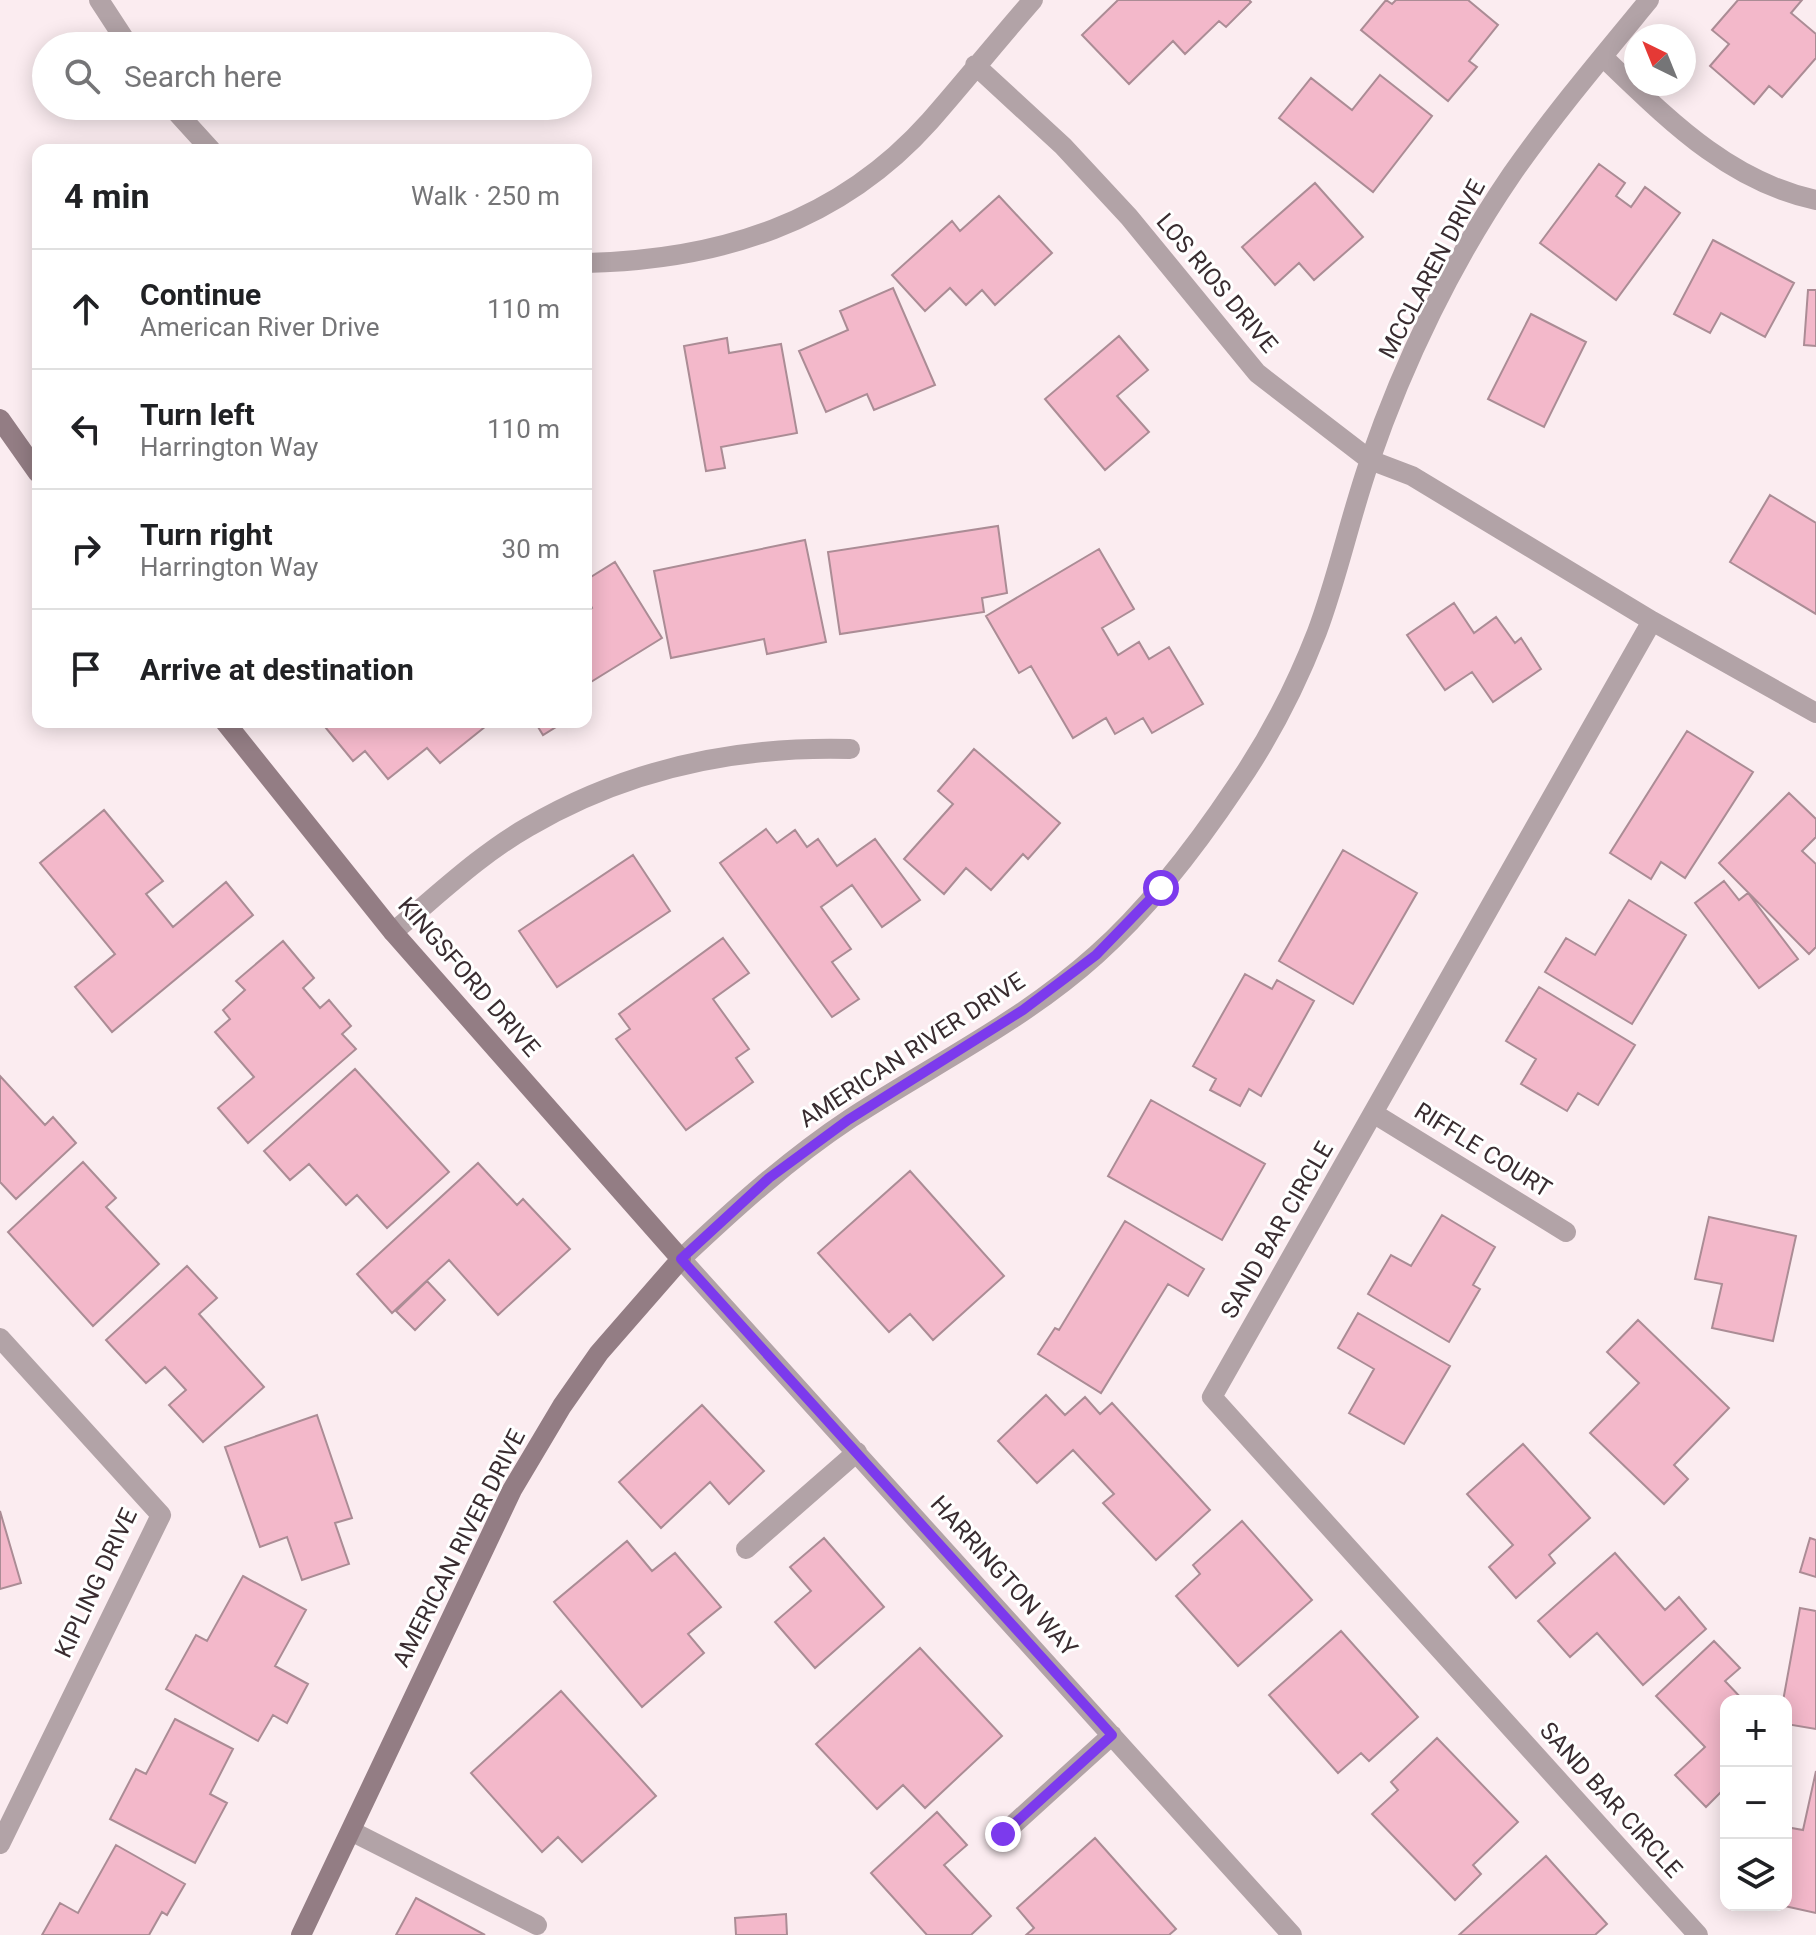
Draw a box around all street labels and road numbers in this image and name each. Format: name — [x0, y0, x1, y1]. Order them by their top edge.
street label: MCCLAREN DRIVE — [1373, 175, 1491, 363]
street label: LOS RIOS DRIVE — [1151, 208, 1283, 358]
street label: KINGSFORD DRIVE — [392, 892, 546, 1062]
street label: AMERICAN RIVER DRIVE — [794, 967, 1030, 1133]
street label: RIFFLE COURT — [1409, 1097, 1557, 1203]
street label: SAND BAR CIRCLE — [1215, 1137, 1339, 1323]
street label: AMERICAN RIVER DRIVE — [387, 1425, 531, 1671]
street label: HARRINGTON WAY — [925, 1490, 1084, 1662]
street label: KIPLING DRIVE — [49, 1504, 143, 1662]
street label: SAND BAR CIRCLE — [1534, 1717, 1688, 1883]

